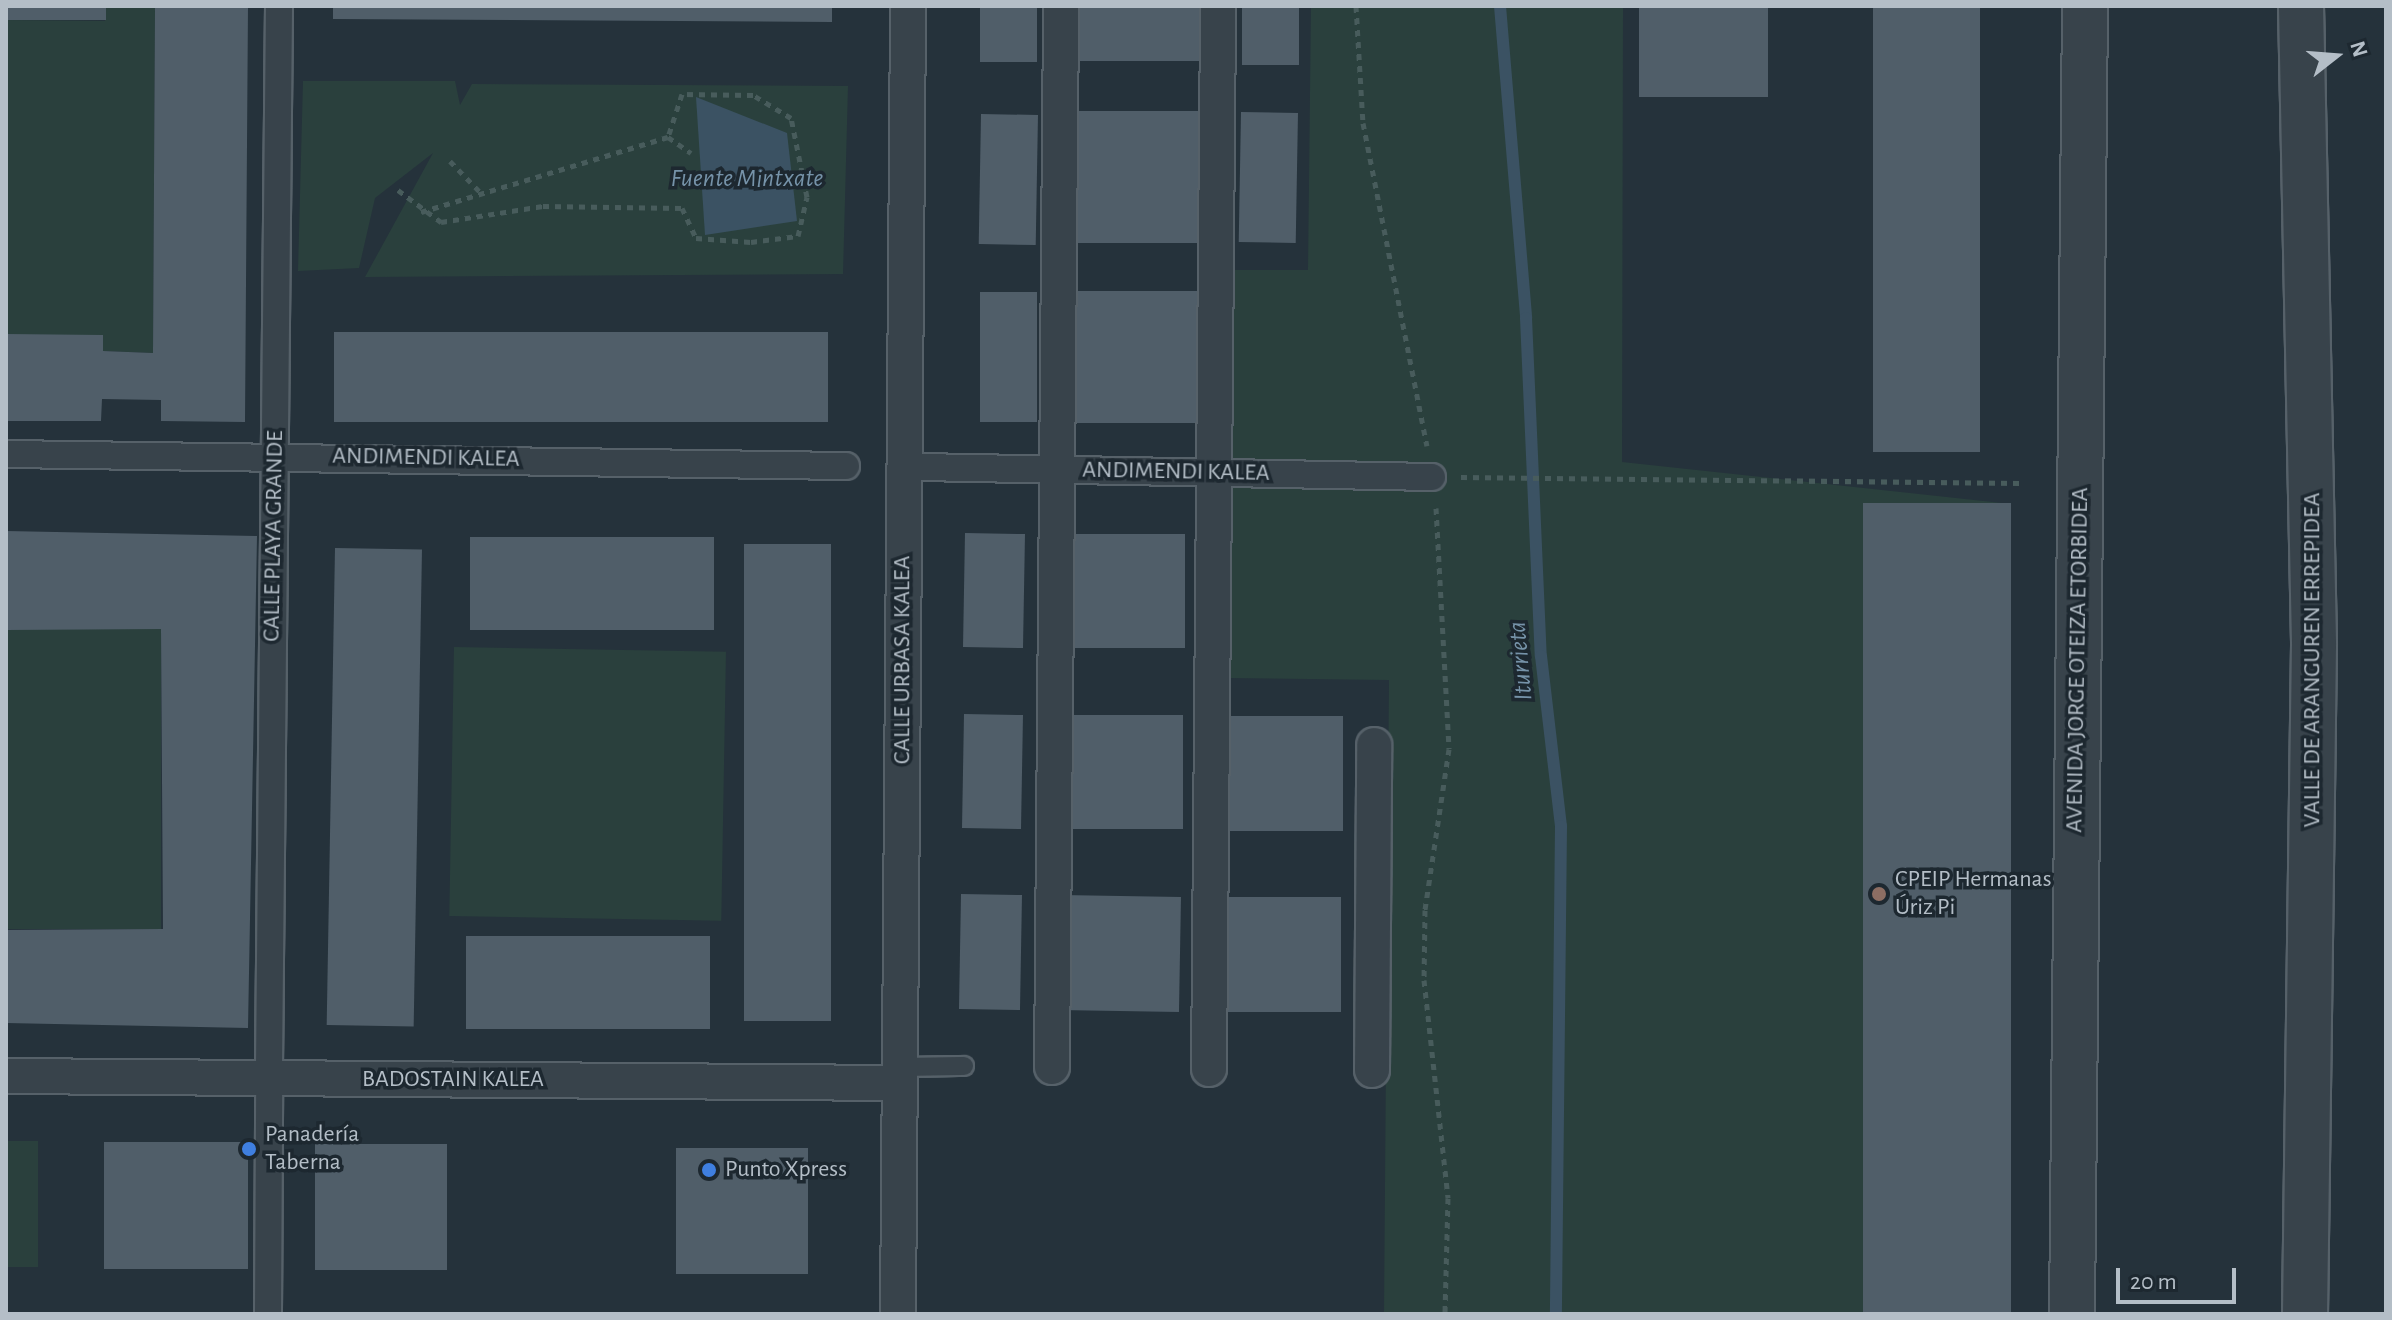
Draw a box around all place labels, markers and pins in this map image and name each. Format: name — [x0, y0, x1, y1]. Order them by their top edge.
place label: CPEIP Hermanas Úriz Pi — [1895, 866, 2052, 922]
marker: CPEIP Hermanas Úriz Pi — [1870, 885, 1888, 903]
place label: Panadería Taberna — [265, 1121, 359, 1177]
marker: Panadería Taberna — [240, 1140, 258, 1158]
place label: Punto Xpress — [725, 1156, 847, 1184]
marker: Punto Xpress — [700, 1161, 718, 1179]

